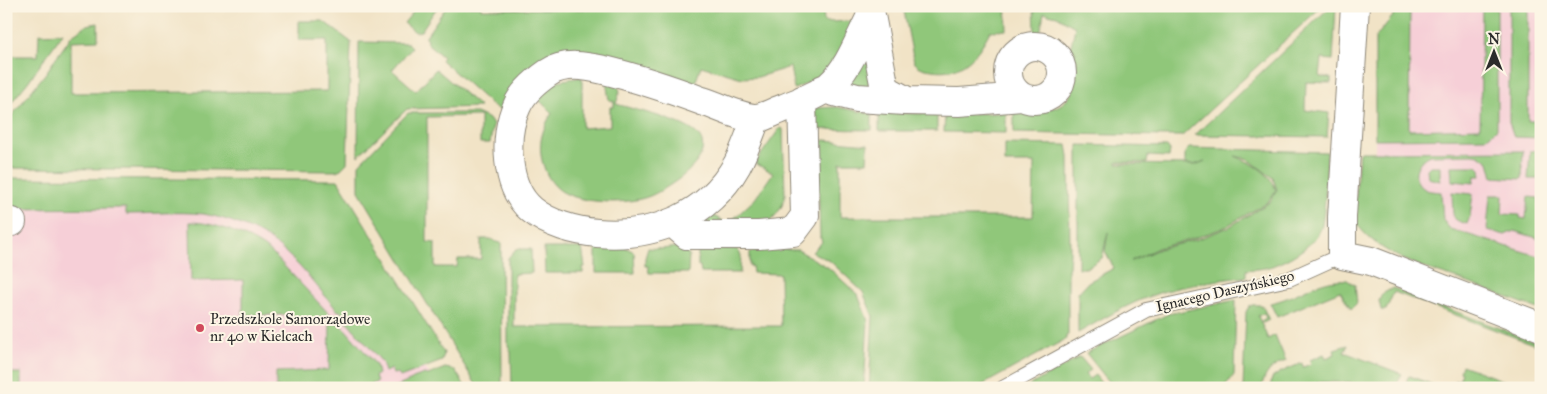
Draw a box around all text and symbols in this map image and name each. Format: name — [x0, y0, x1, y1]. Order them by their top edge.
north arrow — [1470, 28, 1520, 78]
text: N — [1488, 31, 1500, 48]
street label: Ignacego Daszyńskiego — [1154, 266, 1296, 316]
place label: Przedszkole Samorządowe nr 40 w Kielcach — [210, 310, 370, 345]
marker: Przedszkole Samorządowe nr 40 w Kielcach — [194, 322, 206, 334]

